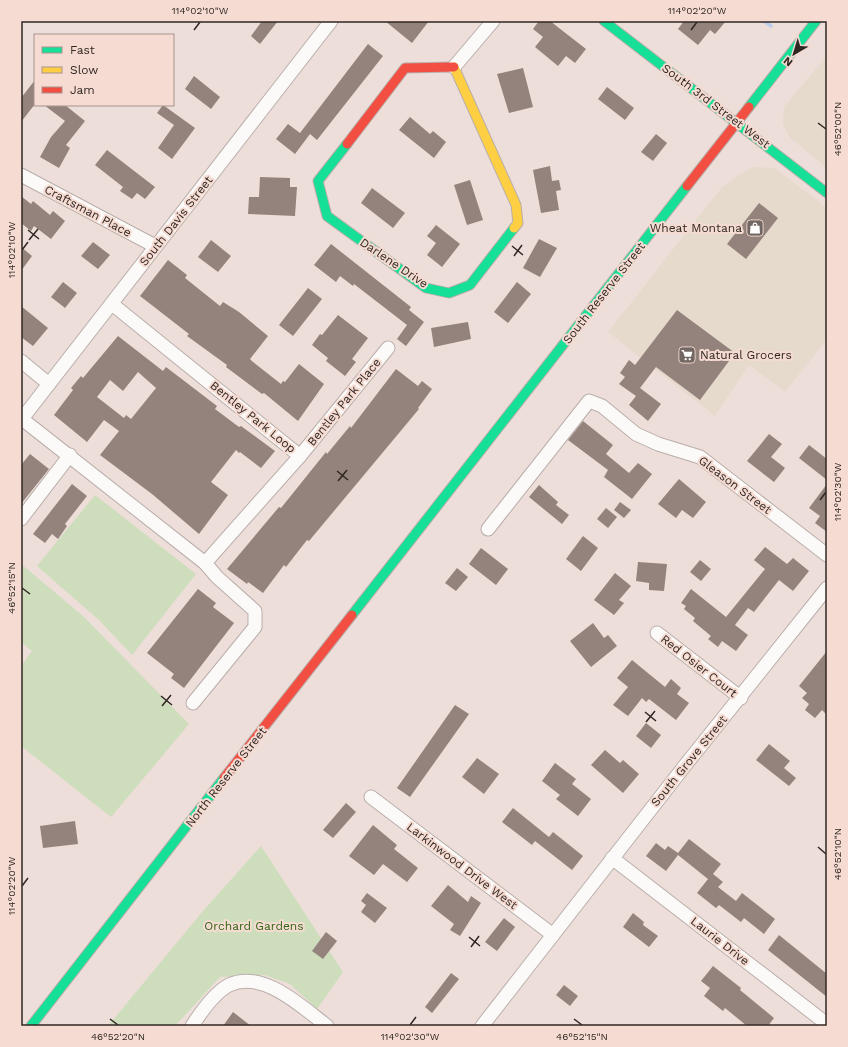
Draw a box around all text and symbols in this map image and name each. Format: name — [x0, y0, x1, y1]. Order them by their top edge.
text: 114°02'10"W — [172, 5, 229, 16]
text: 114°02'20"W — [668, 5, 727, 16]
legend — [34, 34, 174, 106]
north arrow — [774, 34, 814, 74]
text: Fast — [70, 43, 95, 57]
text: N — [781, 54, 795, 69]
street label: South 3rd Street West — [659, 61, 773, 151]
text: Slow — [70, 63, 98, 77]
text: Jam — [70, 83, 95, 97]
text: 46°52'00"N — [832, 102, 843, 156]
street label: South Davis Street — [137, 173, 215, 269]
street label: Craftsman Place — [42, 182, 134, 240]
shop icon: Wheat Montana — [745, 218, 765, 238]
text: 114°02'10"W — [6, 221, 17, 278]
place label: Wheat Montana — [650, 221, 742, 235]
street label: Darlene Drive — [357, 235, 431, 291]
street label: South Reserve Street — [560, 239, 648, 347]
supermarket icon: Natural Grocers — [677, 345, 697, 365]
place label: Natural Grocers — [700, 348, 792, 362]
street label: Bentley Park Place — [304, 355, 384, 449]
street label: Bentley Park Loop — [207, 378, 299, 456]
street label: Gleason Street — [696, 453, 774, 517]
text: 114°02'30"W — [832, 462, 843, 521]
text: 46°52'15"N — [6, 562, 17, 614]
street label: Red Osier Court — [658, 632, 740, 700]
street label: South Grove Street — [648, 713, 730, 809]
street label: North Reserve Street — [183, 724, 269, 830]
street label: Larkinwood Drive West — [404, 820, 520, 912]
text: 46°52'10"N — [832, 828, 843, 880]
text: 114°02'20"W — [6, 856, 17, 915]
street label: Laurie Drive — [688, 914, 752, 968]
park label: Orchard Gardens — [204, 919, 304, 933]
text: 46°52'20"N — [91, 1031, 145, 1042]
text: 114°02'30"W — [381, 1031, 440, 1042]
text: 46°52'15"N — [556, 1031, 608, 1042]

